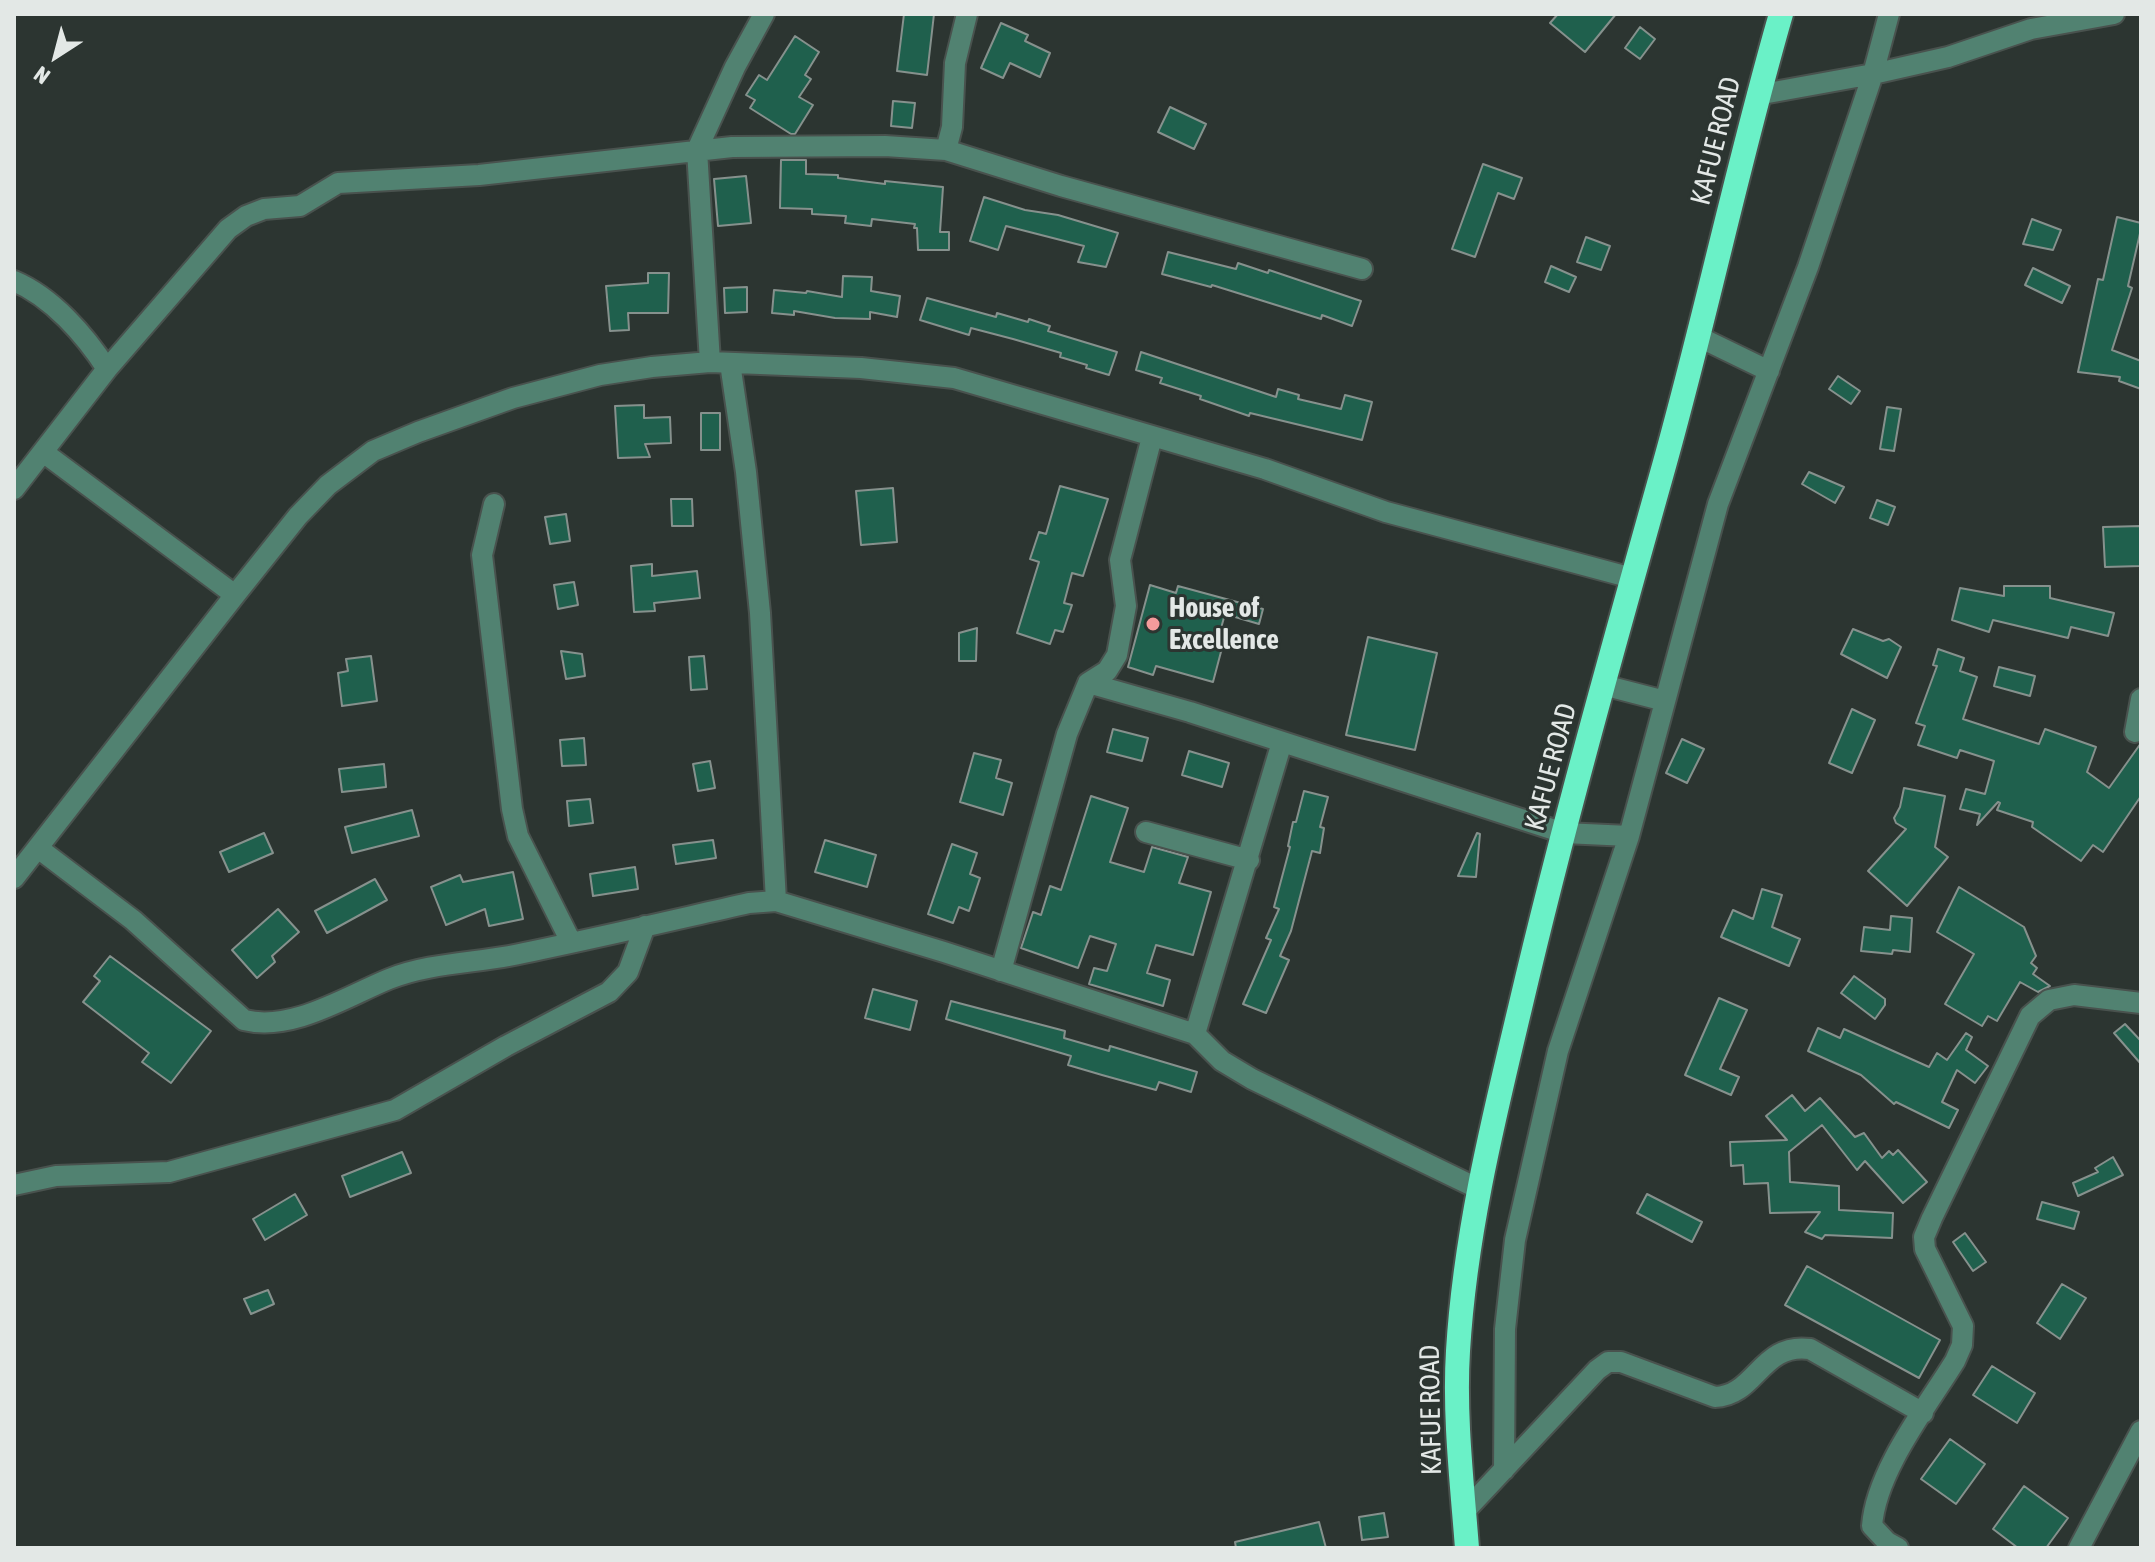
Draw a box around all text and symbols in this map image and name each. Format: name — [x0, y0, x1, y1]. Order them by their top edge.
north arrow — [16, 16, 96, 96]
text: N — [29, 61, 55, 90]
street label: KAFUE ROAD — [1684, 74, 1748, 208]
place label: House of Excellence — [1169, 591, 1279, 657]
marker: House of Excellence — [1144, 615, 1162, 633]
street label: KAFUE ROAD — [1518, 700, 1584, 834]
street label: KAFUE ROAD — [1413, 1344, 1449, 1476]

